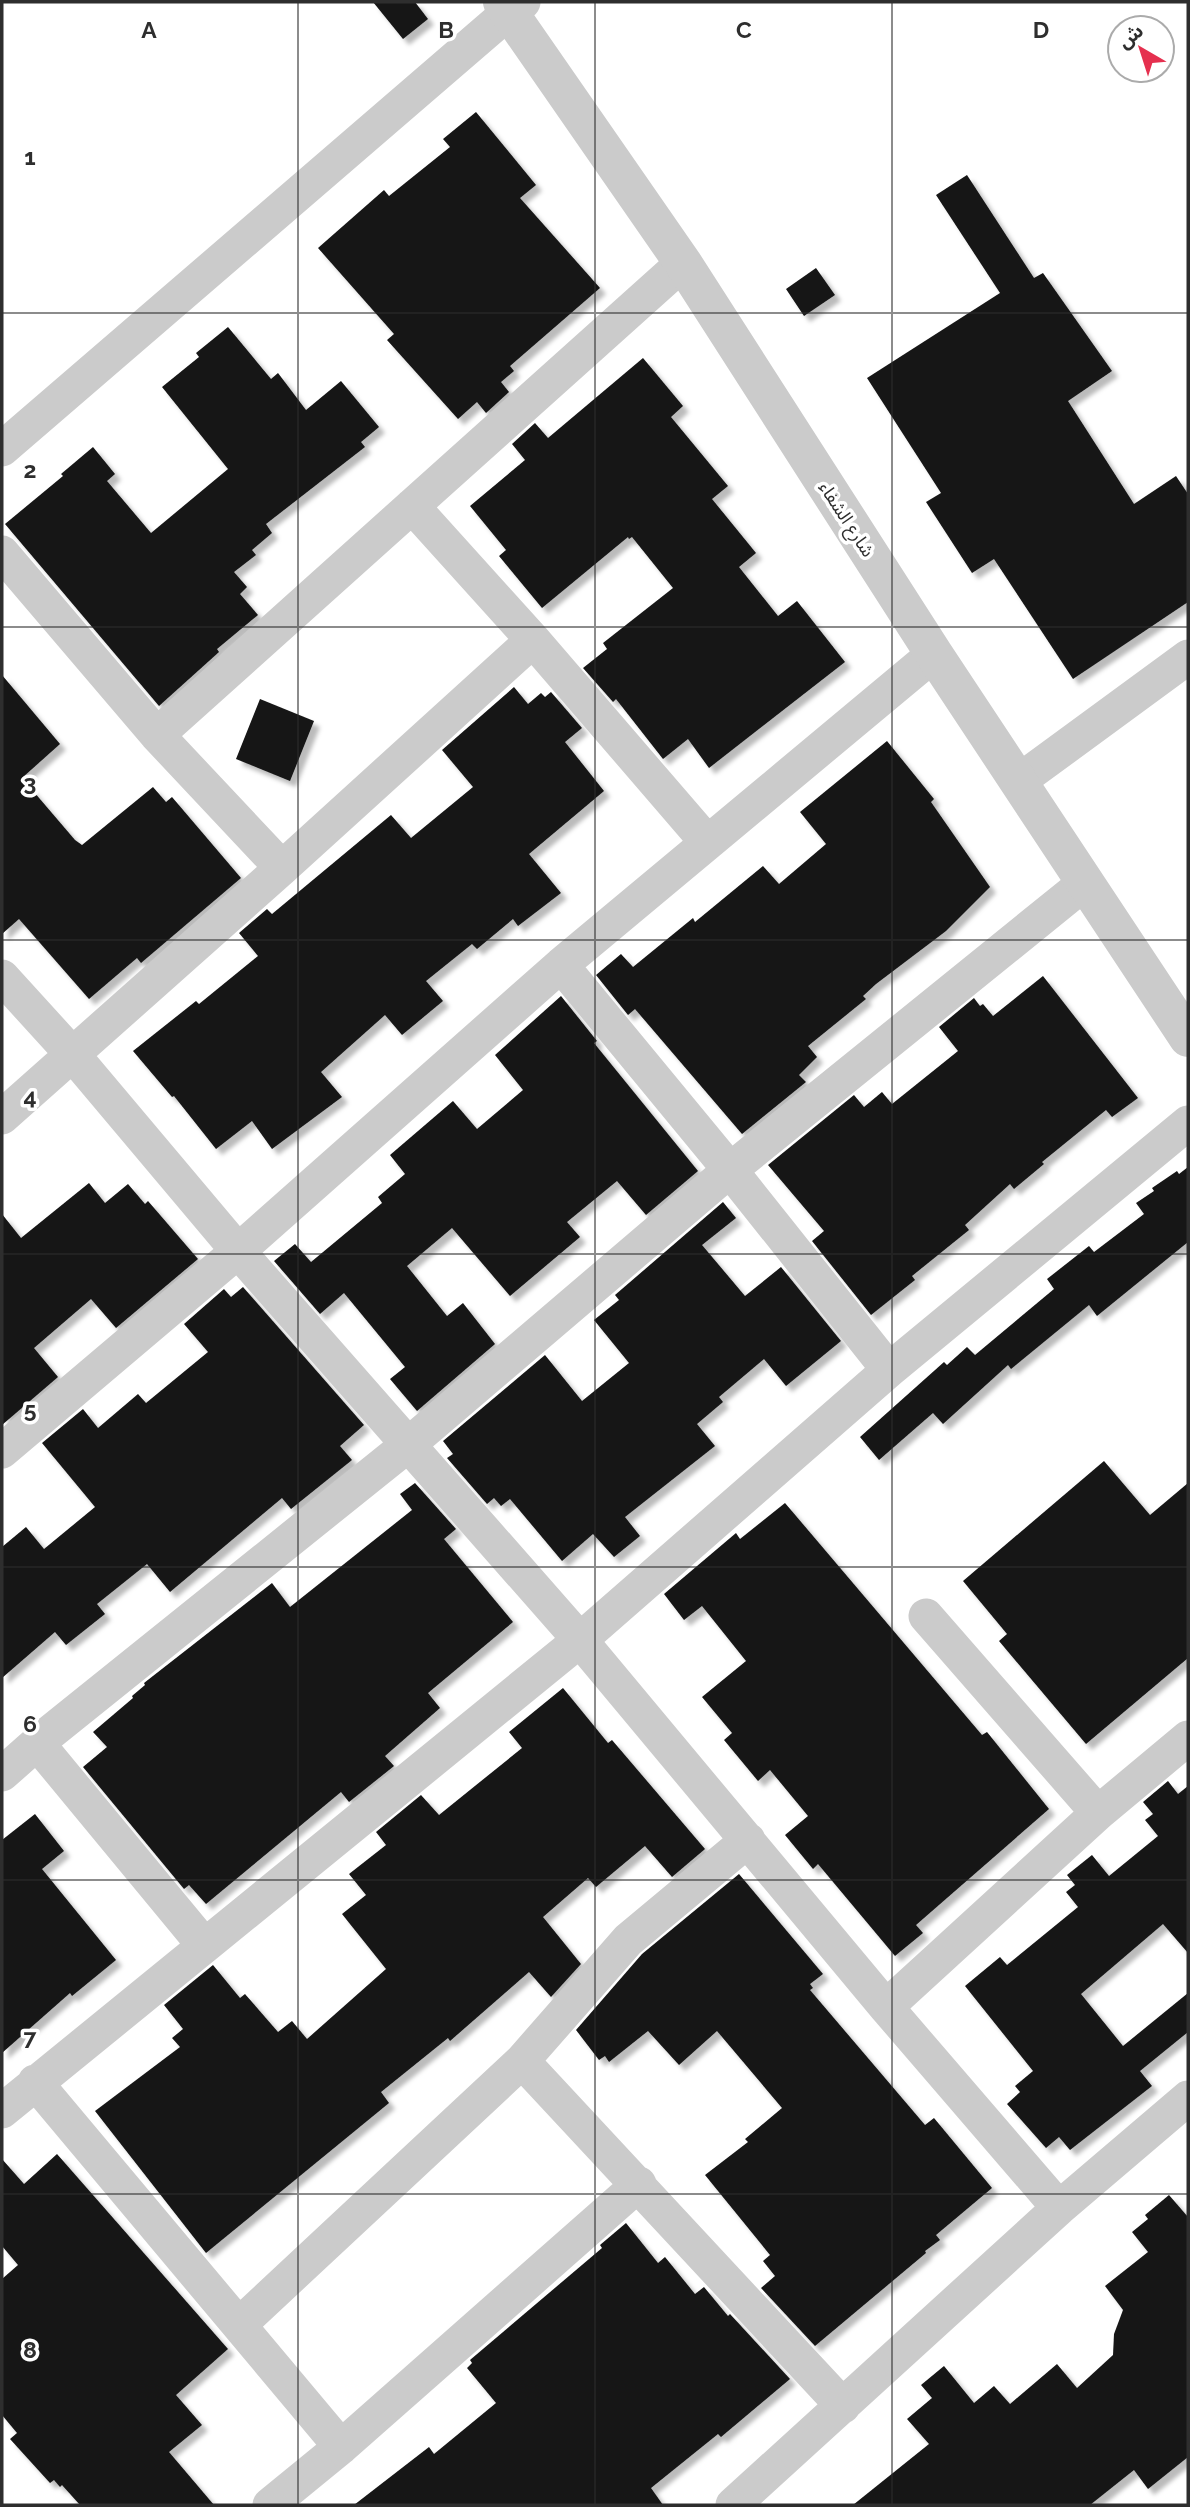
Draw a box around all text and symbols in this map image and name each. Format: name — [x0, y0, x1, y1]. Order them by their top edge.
north arrow — [1106, 14, 1176, 84]
text: A — [141, 16, 157, 43]
text: B — [438, 16, 454, 43]
text: C — [736, 16, 752, 43]
text: D — [1033, 16, 1049, 43]
text: ش — [1113, 19, 1147, 53]
text: 1 — [24, 143, 36, 170]
text: 2 — [24, 456, 36, 483]
street label: شارع الشفاء — [812, 477, 879, 563]
text: 3 — [24, 769, 36, 796]
text: 4 — [23, 1083, 37, 1110]
text: 5 — [24, 1396, 37, 1423]
text: 6 — [23, 1710, 37, 1737]
text: 7 — [24, 2023, 37, 2050]
text: 8 — [23, 2336, 37, 2363]

